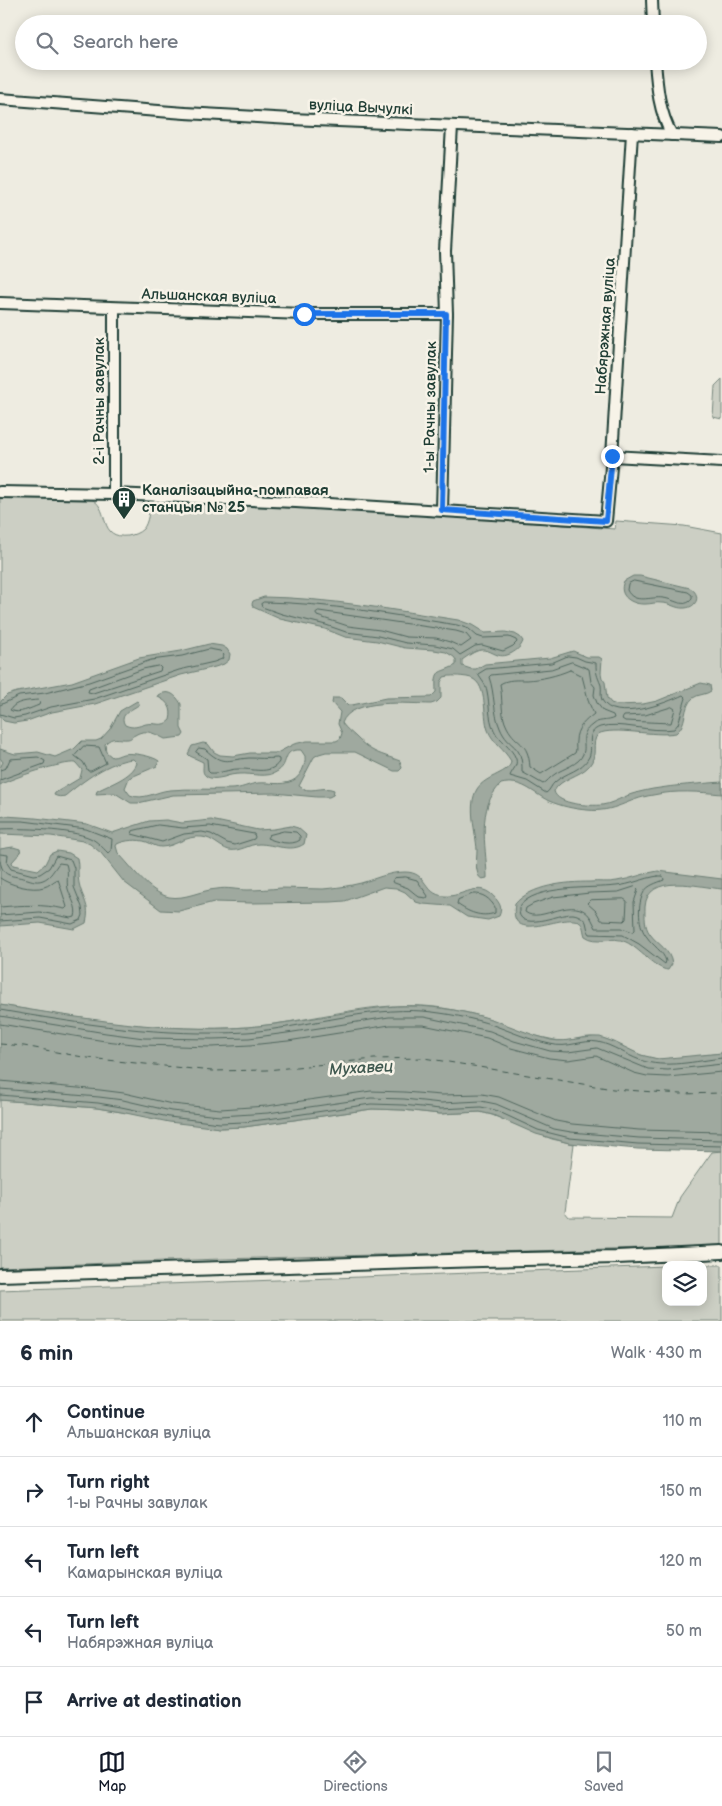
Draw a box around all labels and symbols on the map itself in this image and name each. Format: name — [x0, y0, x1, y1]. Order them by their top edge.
street label: вуліца Вычулкі — [309, 95, 413, 120]
street label: Набярэжная вуліца — [591, 257, 620, 395]
street label: Альшанская вуліца — [140, 285, 277, 308]
route start — [293, 303, 316, 326]
street label: 2-і Рачны завулак — [90, 337, 109, 465]
street label: 1-ы Рачны завулак — [420, 341, 441, 473]
route end — [601, 445, 624, 468]
place label: Каналізацыйна-помпавая станцыя № 25 — [142, 481, 329, 517]
building icon: Каналізацыйна-помпавая станцыя № 25 — [111, 486, 137, 520]
water label: Мухавец — [329, 1057, 394, 1080]

